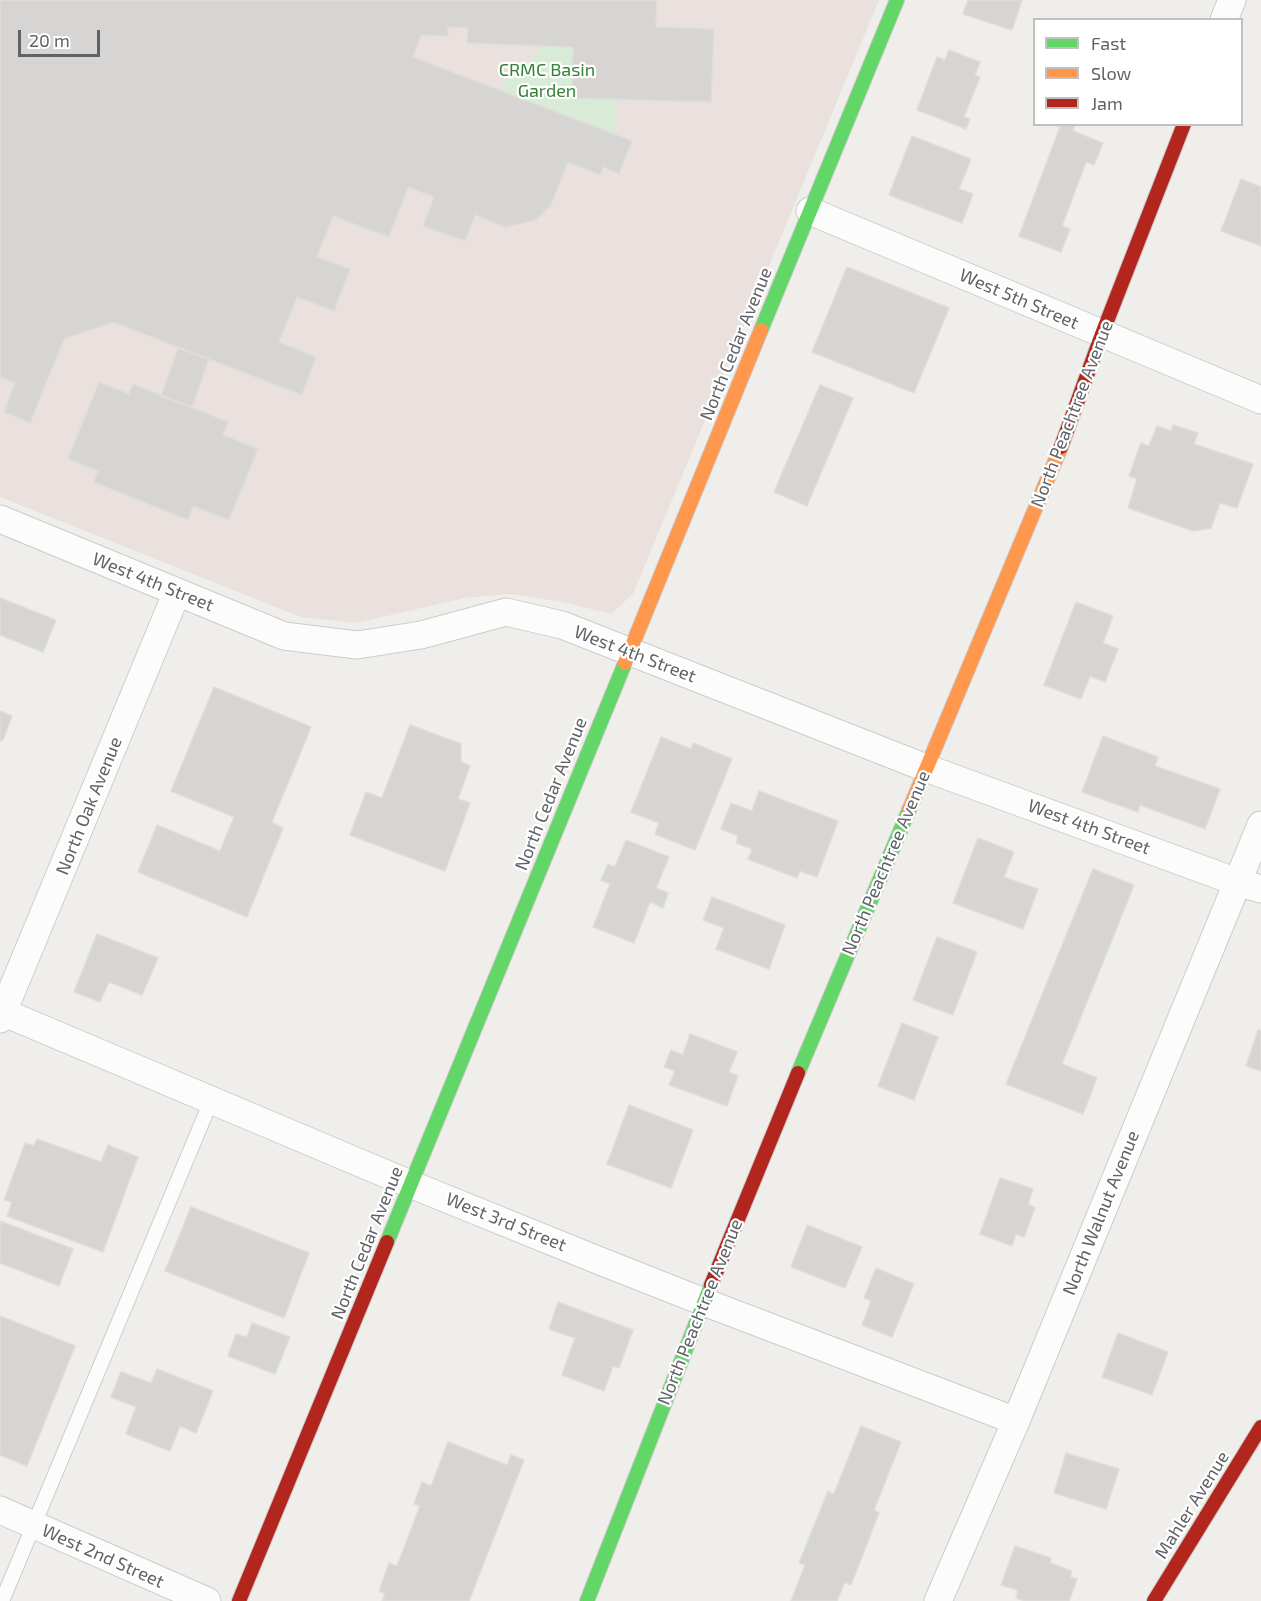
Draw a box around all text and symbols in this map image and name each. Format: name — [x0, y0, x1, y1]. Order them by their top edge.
scale bar — [21, 18, 104, 56]
legend — [1033, 18, 1243, 126]
text: 20 m — [29, 29, 70, 51]
text: Fast — [1091, 32, 1126, 54]
park label: CRMC Basin Garden — [499, 59, 595, 101]
text: Slow — [1091, 62, 1131, 84]
text: Jam — [1091, 92, 1123, 114]
street label: North Cedar Avenue — [695, 264, 777, 424]
street label: West 5th Street — [956, 264, 1082, 334]
street label: North Peachtree Avenue — [1026, 318, 1118, 510]
street label: West 4th Street — [89, 548, 217, 616]
street label: West 4th Street — [571, 621, 699, 687]
street label: North Cedar Avenue — [510, 714, 592, 874]
street label: North Oak Avenue — [51, 734, 127, 878]
street label: North Peachtree Avenue — [837, 768, 935, 958]
street label: West 4th Street — [1025, 795, 1153, 859]
street label: North Walnut Avenue — [1058, 1128, 1144, 1298]
street label: North Cedar Avenue — [326, 1163, 408, 1323]
street label: West 3rd Street — [443, 1188, 569, 1256]
street label: North Peachtree Avenue — [653, 1216, 747, 1408]
street label: Mahler Avenue — [1150, 1447, 1234, 1563]
street label: West 2nd Street — [39, 1519, 167, 1593]

